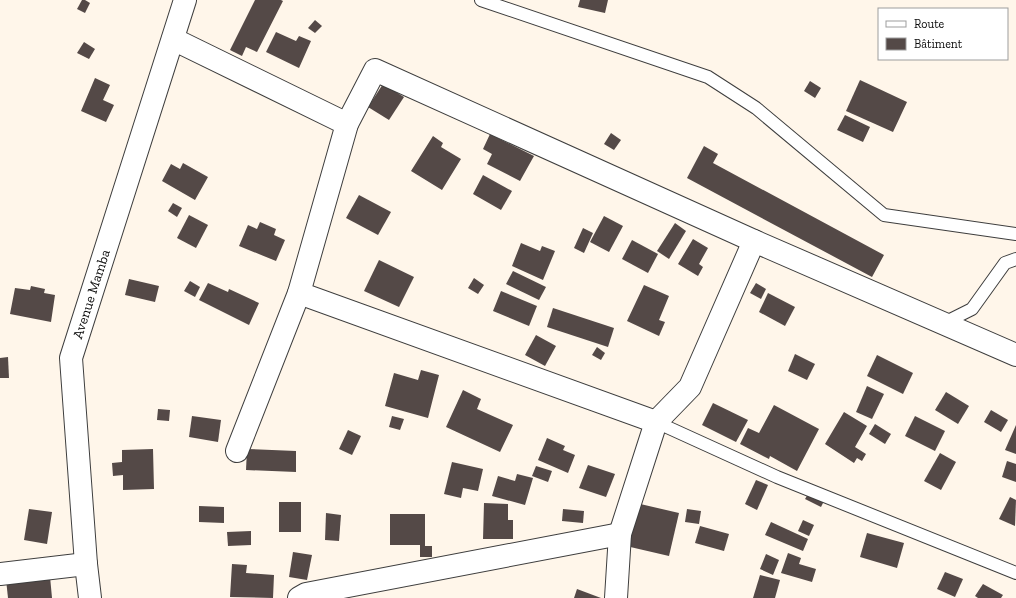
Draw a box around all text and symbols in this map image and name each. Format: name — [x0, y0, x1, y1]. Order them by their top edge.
legend — [878, 8, 1008, 60]
text: Route — [914, 17, 945, 31]
text: Bâtiment — [914, 37, 963, 51]
street label: Avenue Mamba — [69, 247, 114, 341]

